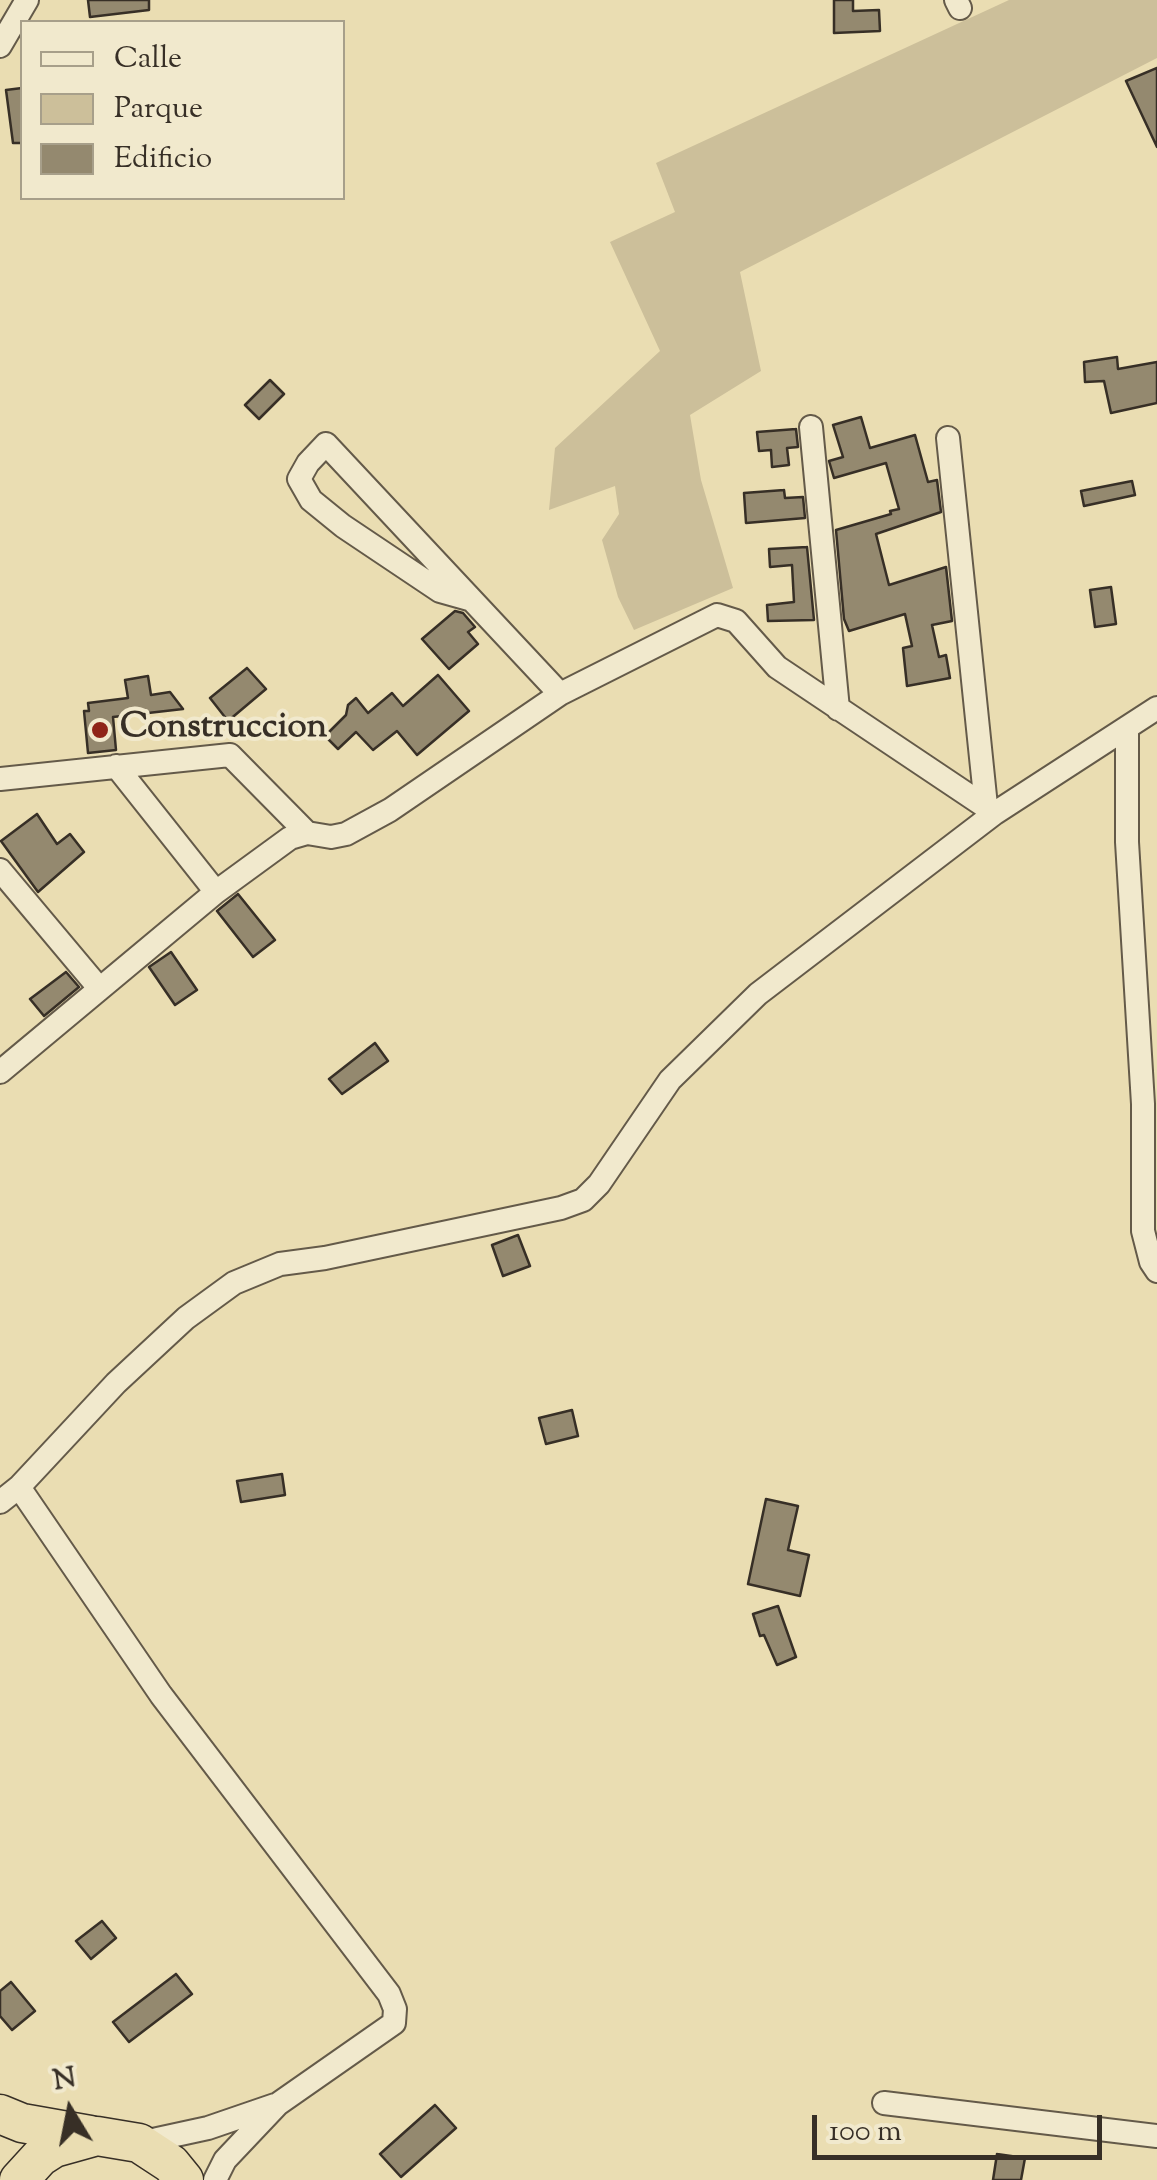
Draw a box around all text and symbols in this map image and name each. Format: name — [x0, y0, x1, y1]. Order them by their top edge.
legend — [20, 20, 345, 200]
text: Calle — [114, 38, 182, 81]
text: Parque — [114, 88, 203, 131]
text: Edificio — [114, 138, 212, 181]
place label: Construccion — [120, 709, 327, 751]
marker: Construccion — [89, 719, 111, 741]
text: N — [50, 2059, 79, 2102]
north arrow — [20, 2060, 120, 2160]
scale bar — [817, 2095, 1107, 2157]
text: 100 m — [829, 2111, 902, 2154]

